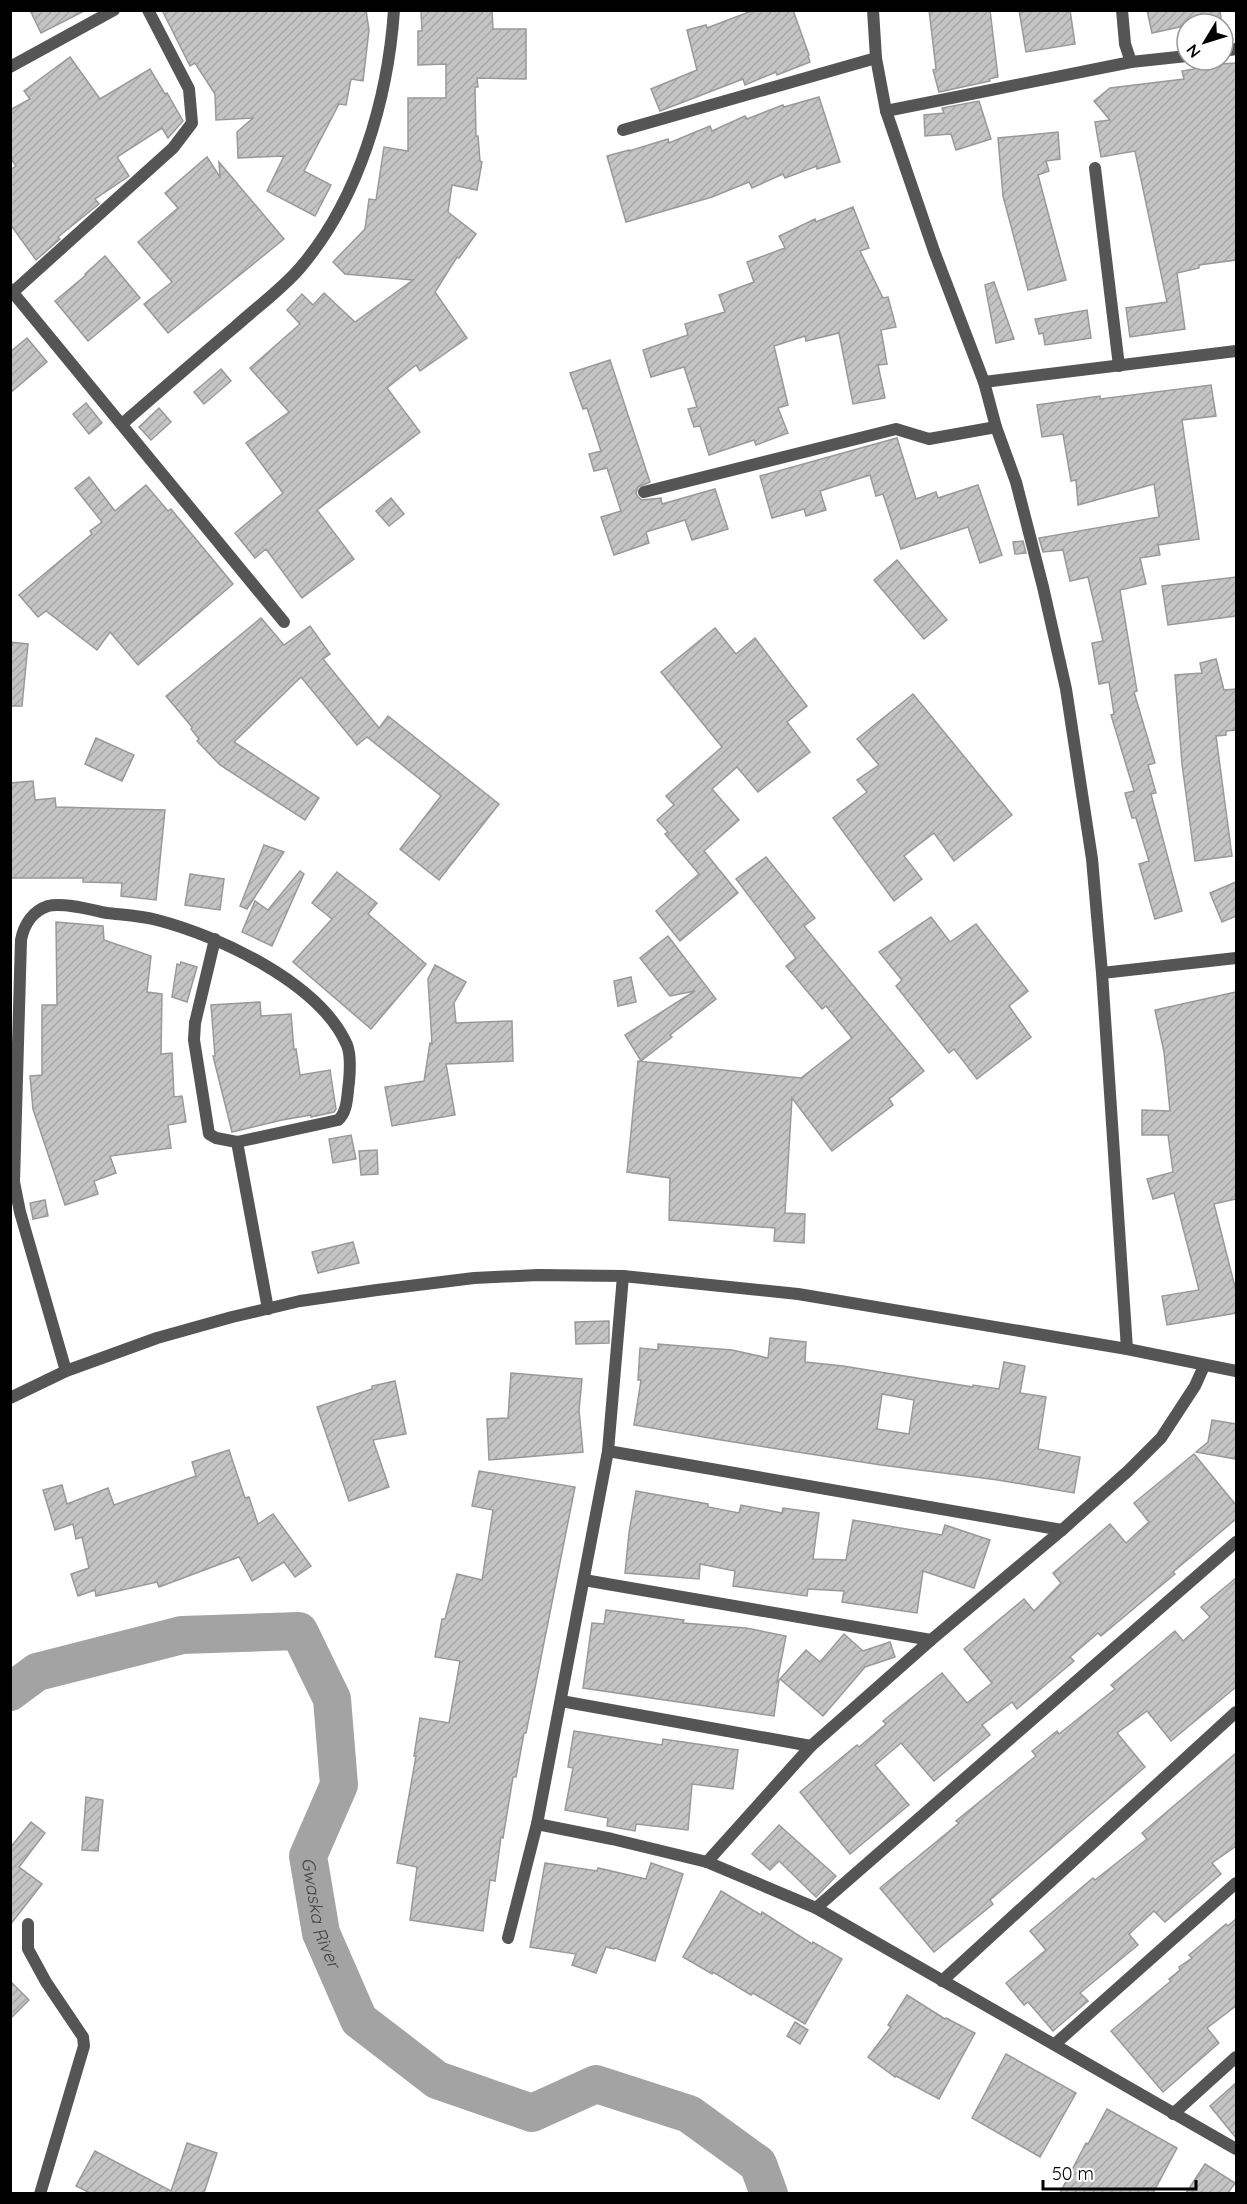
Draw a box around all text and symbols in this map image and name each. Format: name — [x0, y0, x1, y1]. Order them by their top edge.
north arrow — [1175, 12, 1235, 72]
text: N — [1182, 40, 1205, 62]
water label: Gwaska River — [297, 1856, 347, 1973]
scale bar — [1043, 2153, 1196, 2191]
text: 50 m — [1052, 2162, 1094, 2185]

